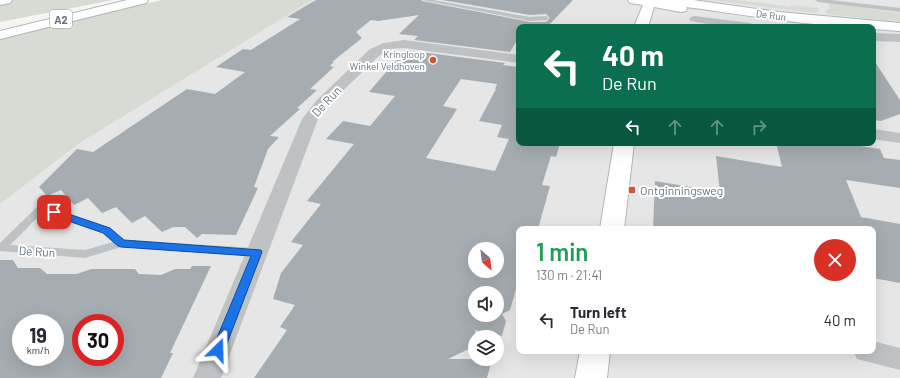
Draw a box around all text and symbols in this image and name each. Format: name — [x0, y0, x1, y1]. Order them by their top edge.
street label: De Run — [755, 7, 787, 23]
road number: A2 — [50, 10, 72, 28]
text: 40 m — [602, 38, 664, 72]
icon: left — [536, 40, 588, 92]
place label: Kringloop Winkel Veldhoven — [349, 48, 425, 72]
marker: Kringloop Winkel Veldhoven — [428, 55, 438, 65]
text: De Run — [602, 72, 657, 94]
street label: De Run — [308, 83, 344, 119]
icon: left — [622, 116, 644, 138]
icon: ahead — [664, 116, 686, 138]
icon: ahead — [706, 116, 728, 138]
icon: right — [748, 116, 770, 138]
place label: Ontginningsweg — [640, 183, 723, 197]
marker: Ontginningsweg — [627, 185, 637, 195]
pin — [37, 195, 71, 229]
icon: arrive — [43, 201, 65, 223]
text: 1 min — [536, 237, 588, 266]
button: close — [814, 239, 856, 281]
north arrow — [468, 242, 504, 278]
map controls — [468, 242, 504, 366]
street label: De Run — [18, 243, 56, 259]
text: 130 m · 21:41 — [536, 267, 602, 283]
button: sound — [468, 286, 504, 322]
text: Turn left — [570, 303, 626, 321]
icon: left — [536, 309, 558, 331]
text: 40 m — [824, 311, 856, 329]
speed limit sign: 30 — [72, 314, 124, 366]
text: De Run — [570, 321, 610, 337]
text: 19 — [29, 323, 47, 347]
position arrow — [197, 329, 239, 371]
button: layers — [468, 330, 504, 366]
text: km/h — [27, 344, 49, 356]

